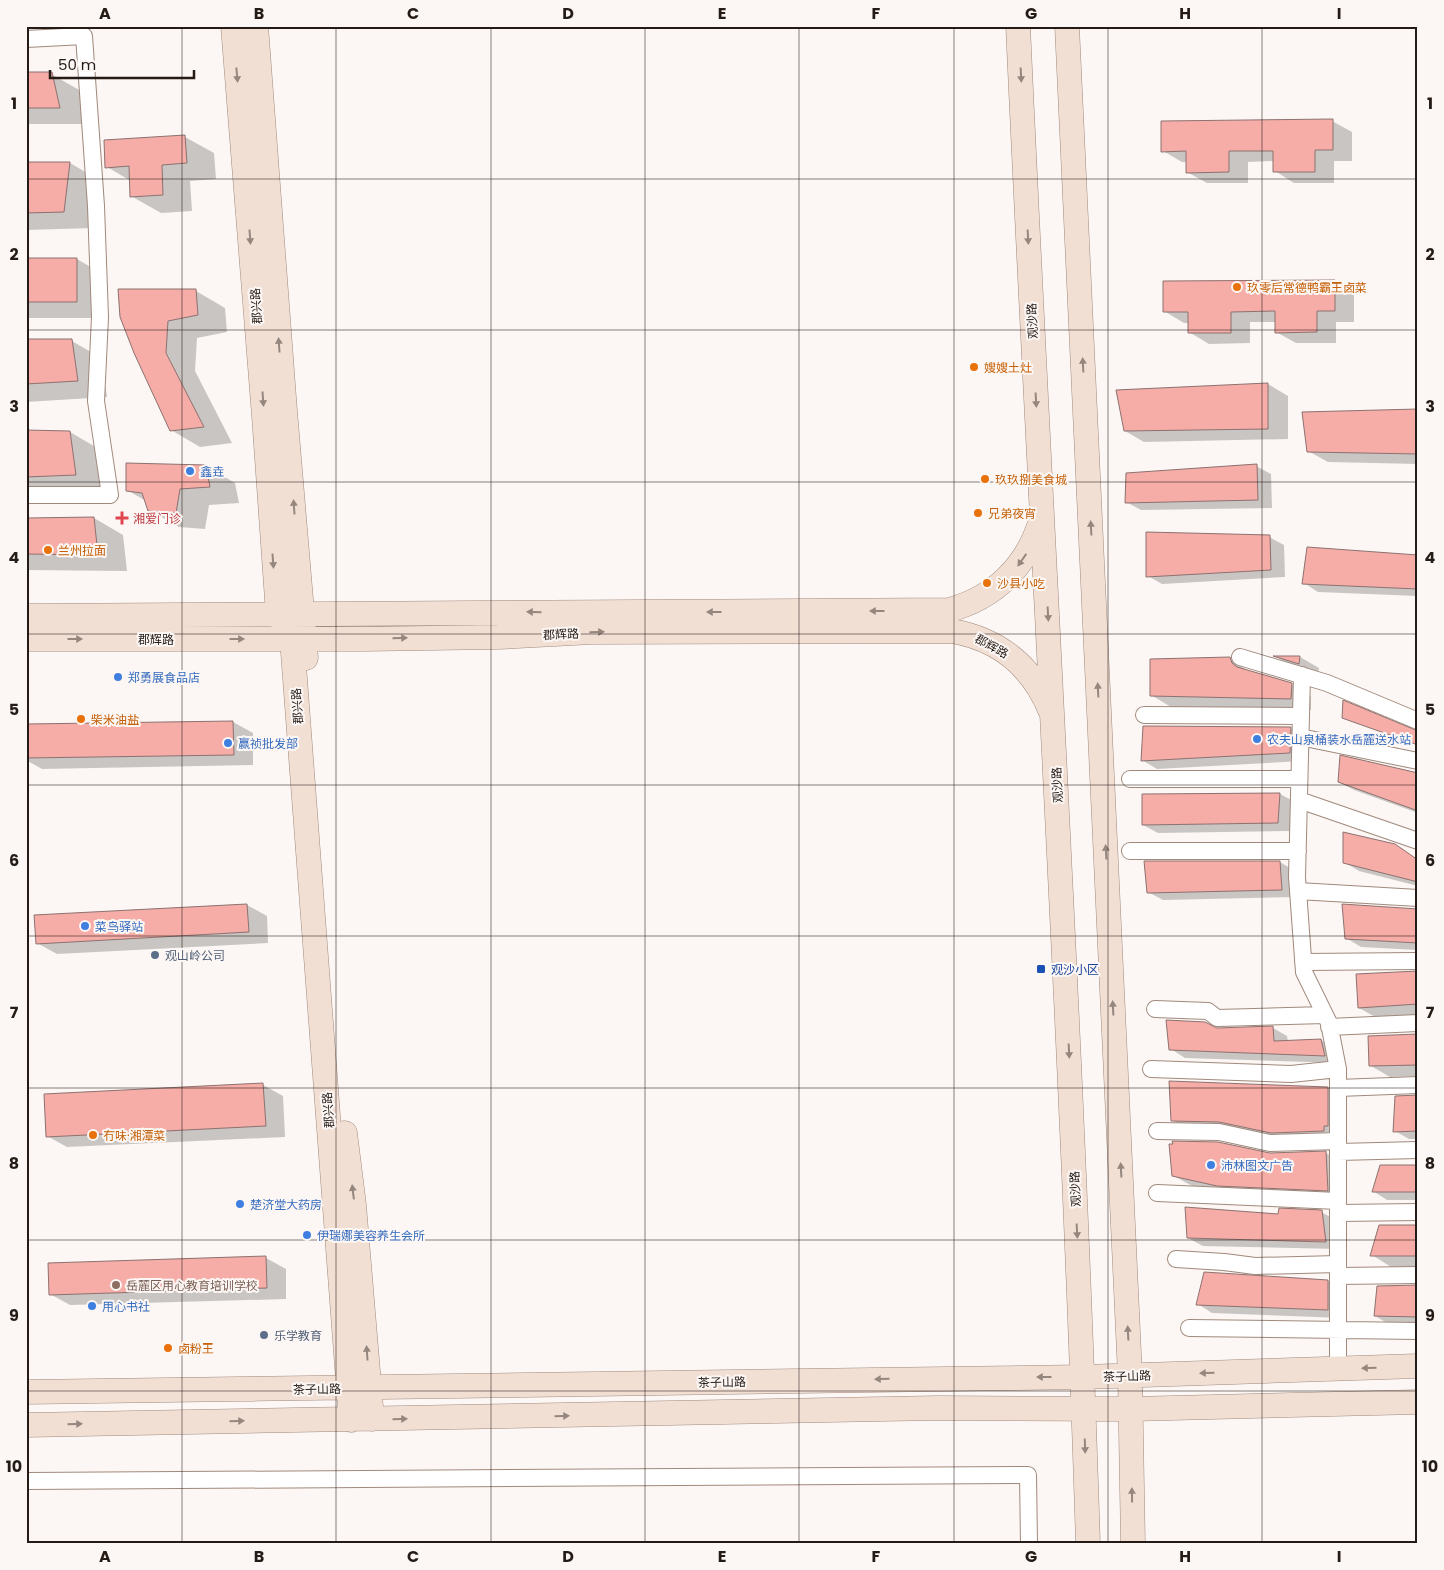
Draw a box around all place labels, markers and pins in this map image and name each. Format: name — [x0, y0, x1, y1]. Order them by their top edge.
place label: 玖零后常德鸭霸王卤菜 — [1247, 279, 1367, 296]
marker: 玖零后常德鸭霸王卤菜 — [1231, 281, 1243, 293]
place label: 嫂嫂土灶 — [984, 359, 1032, 376]
marker: 嫂嫂土灶 — [968, 361, 980, 373]
place label: 鑫垚 — [200, 463, 224, 480]
marker: 鑫垚 — [184, 465, 196, 477]
place label: 玖玖捌美食城 — [995, 471, 1067, 488]
marker: 玖玖捌美食城 — [979, 473, 991, 485]
place label: 兄弟夜宵 — [988, 505, 1036, 522]
marker: 兄弟夜宵 — [972, 507, 984, 519]
place label: 湘爱门诊 — [133, 510, 181, 527]
marker: 湘爱门诊 — [115, 511, 129, 525]
place label: 兰州拉面 — [58, 542, 106, 559]
marker: 兰州拉面 — [42, 544, 54, 556]
place label: 沙县小吃 — [997, 575, 1045, 592]
marker: 沙县小吃 — [981, 577, 993, 589]
place label: 郑勇展食品店 — [128, 669, 200, 686]
marker: 郑勇展食品店 — [112, 671, 124, 683]
place label: 柴米油盐 — [91, 711, 139, 728]
marker: 柴米油盐 — [75, 713, 87, 725]
place label: 农夫山泉桶装水岳麓送水站 — [1267, 731, 1411, 748]
marker: 农夫山泉桶装水岳麓送水站 — [1251, 733, 1263, 745]
place label: 赢祯批发部 — [238, 735, 298, 752]
marker: 赢祯批发部 — [222, 737, 234, 749]
place label: 菜鸟驿站 — [95, 918, 143, 935]
marker: 菜鸟驿站 — [79, 920, 91, 932]
place label: 观山岭公司 — [165, 947, 225, 964]
marker: 观山岭公司 — [149, 949, 161, 961]
place label: 观沙小区 — [1051, 961, 1099, 978]
marker: 观沙小区 — [1035, 963, 1047, 975]
place label: 冇味·湘潭菜 — [103, 1127, 166, 1144]
marker: 冇味·湘潭菜 — [87, 1129, 99, 1141]
place label: 沛林图文广告 — [1221, 1157, 1293, 1174]
marker: 沛林图文广告 — [1205, 1159, 1217, 1171]
place label: 楚济堂大药房 — [250, 1196, 322, 1213]
marker: 楚济堂大药房 — [234, 1198, 246, 1210]
place label: 伊瑞娜美容养生会所 — [317, 1227, 425, 1244]
marker: 伊瑞娜美容养生会所 — [301, 1229, 313, 1241]
place label: 岳麓区用心教育培训学校 — [126, 1277, 258, 1294]
marker: 岳麓区用心教育培训学校 — [110, 1279, 122, 1291]
place label: 用心书社 — [102, 1298, 150, 1315]
marker: 用心书社 — [86, 1300, 98, 1312]
place label: 乐学教育 — [274, 1327, 322, 1344]
marker: 乐学教育 — [258, 1329, 270, 1341]
place label: 卤粉王 — [178, 1340, 214, 1357]
marker: 卤粉王 — [162, 1342, 174, 1354]

